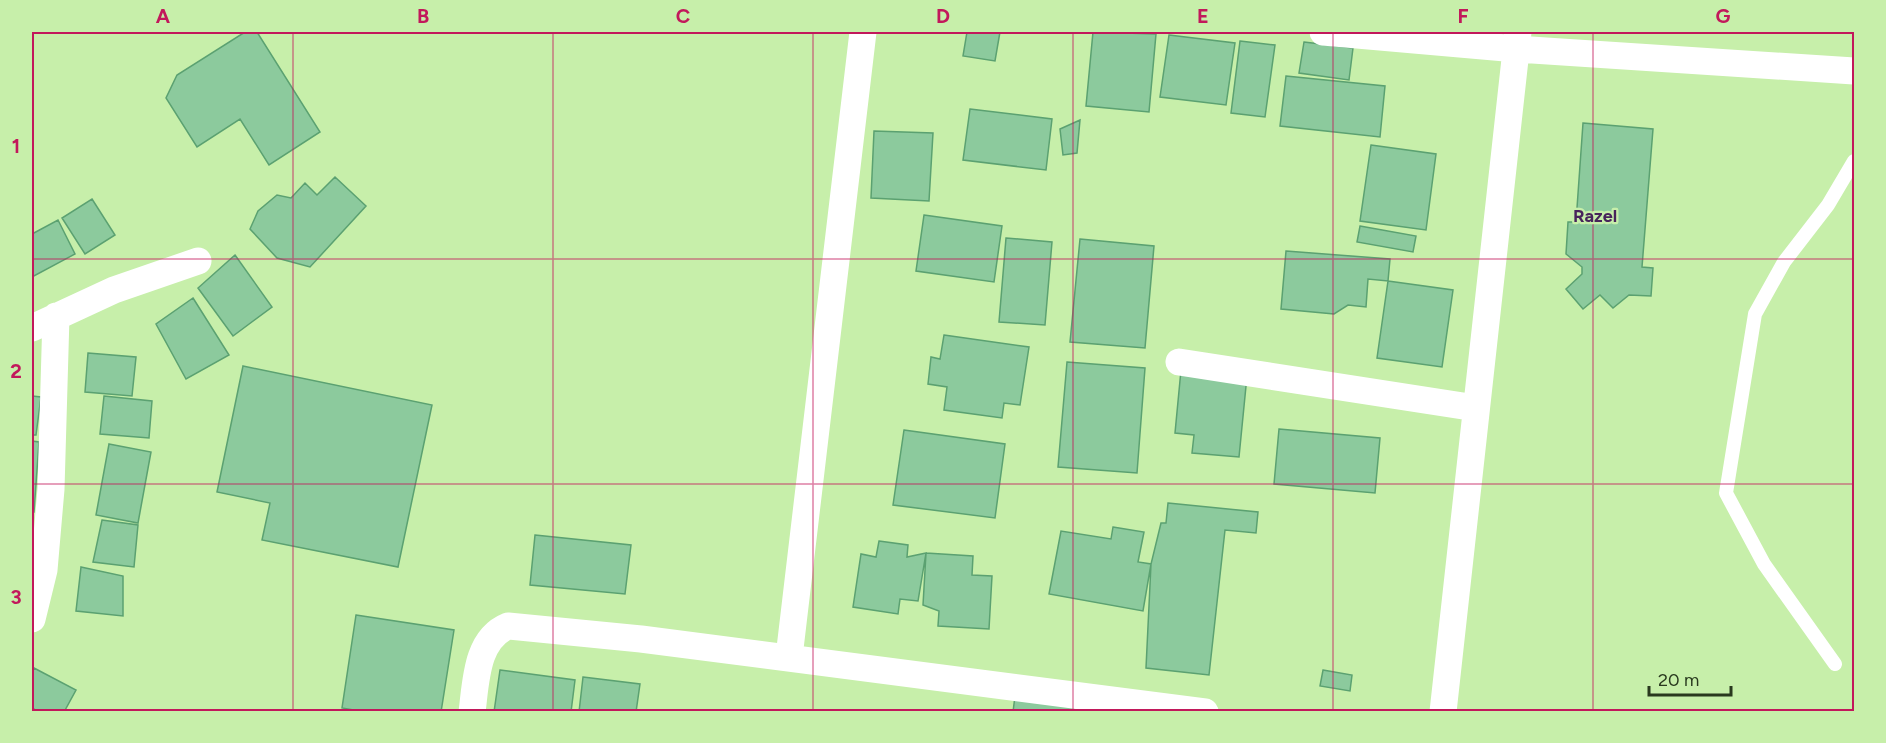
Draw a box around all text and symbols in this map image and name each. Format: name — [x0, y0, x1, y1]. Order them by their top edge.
text: A — [156, 4, 171, 28]
text: B — [417, 4, 429, 28]
text: C — [676, 4, 690, 28]
text: D — [936, 4, 950, 28]
text: E — [1197, 4, 1209, 28]
text: F — [1457, 4, 1469, 28]
text: G — [1716, 4, 1731, 28]
text: 1 — [12, 134, 20, 158]
district label: Razel — [1573, 205, 1617, 227]
text: 2 — [10, 359, 22, 383]
text: 3 — [10, 585, 22, 609]
scale bar — [1649, 659, 1732, 697]
text: 20 m — [1658, 669, 1699, 691]

